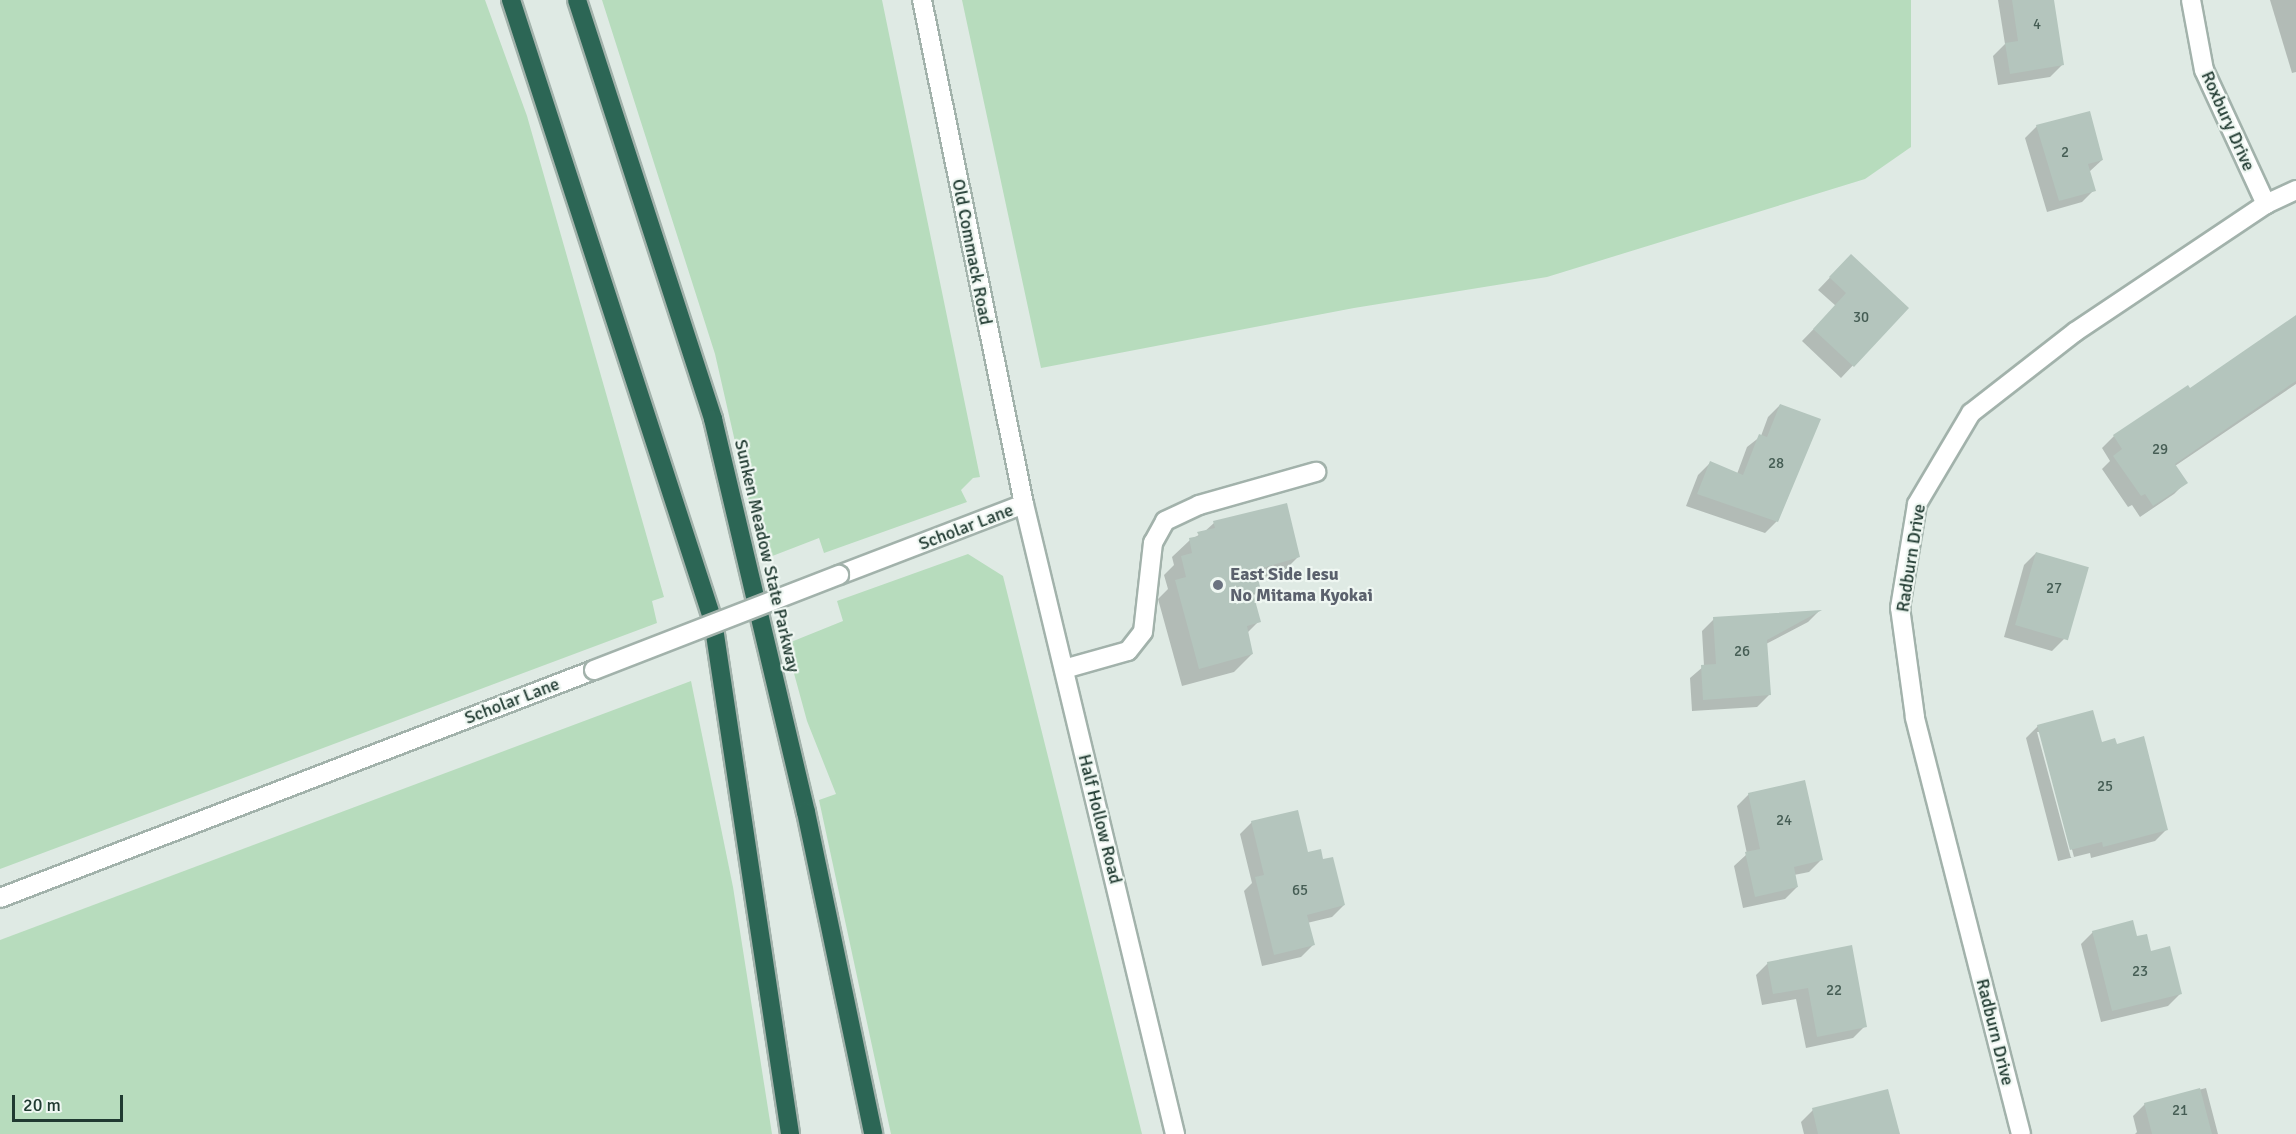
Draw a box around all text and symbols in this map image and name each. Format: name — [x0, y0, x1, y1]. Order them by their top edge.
house number: 4 — [2033, 16, 2041, 34]
street label: Roxbury Drive — [2196, 68, 2260, 174]
house number: 2 — [2061, 144, 2069, 162]
street label: Old Commack Road — [947, 177, 997, 327]
house number: 30 — [1853, 309, 1869, 327]
street label: Sunken Meadow State Parkway — [730, 437, 804, 675]
house number: 29 — [2152, 441, 2168, 459]
house number: 28 — [1768, 455, 1784, 473]
street label: Scholar Lane — [916, 499, 1016, 555]
street label: Radburn Drive — [1892, 502, 1930, 614]
place label: East Side Iesu No Mitama Kyokai — [1230, 564, 1373, 606]
marker: East Side Iesu No Mitama Kyokai — [1211, 578, 1225, 592]
house number: 27 — [2046, 580, 2062, 598]
house number: 26 — [1734, 643, 1750, 661]
street label: Scholar Lane — [462, 673, 562, 729]
street label: Half Hollow Road — [1073, 752, 1127, 886]
house number: 25 — [2097, 778, 2113, 796]
house number: 24 — [1776, 812, 1792, 830]
house number: 65 — [1292, 882, 1308, 900]
house number: 23 — [2132, 963, 2148, 981]
street label: Radburn Drive — [1971, 976, 2019, 1088]
house number: 22 — [1826, 982, 1842, 1000]
scale bar — [15, 1083, 126, 1121]
text: 20 m — [23, 1094, 61, 1116]
house number: 21 — [2172, 1102, 2188, 1120]

